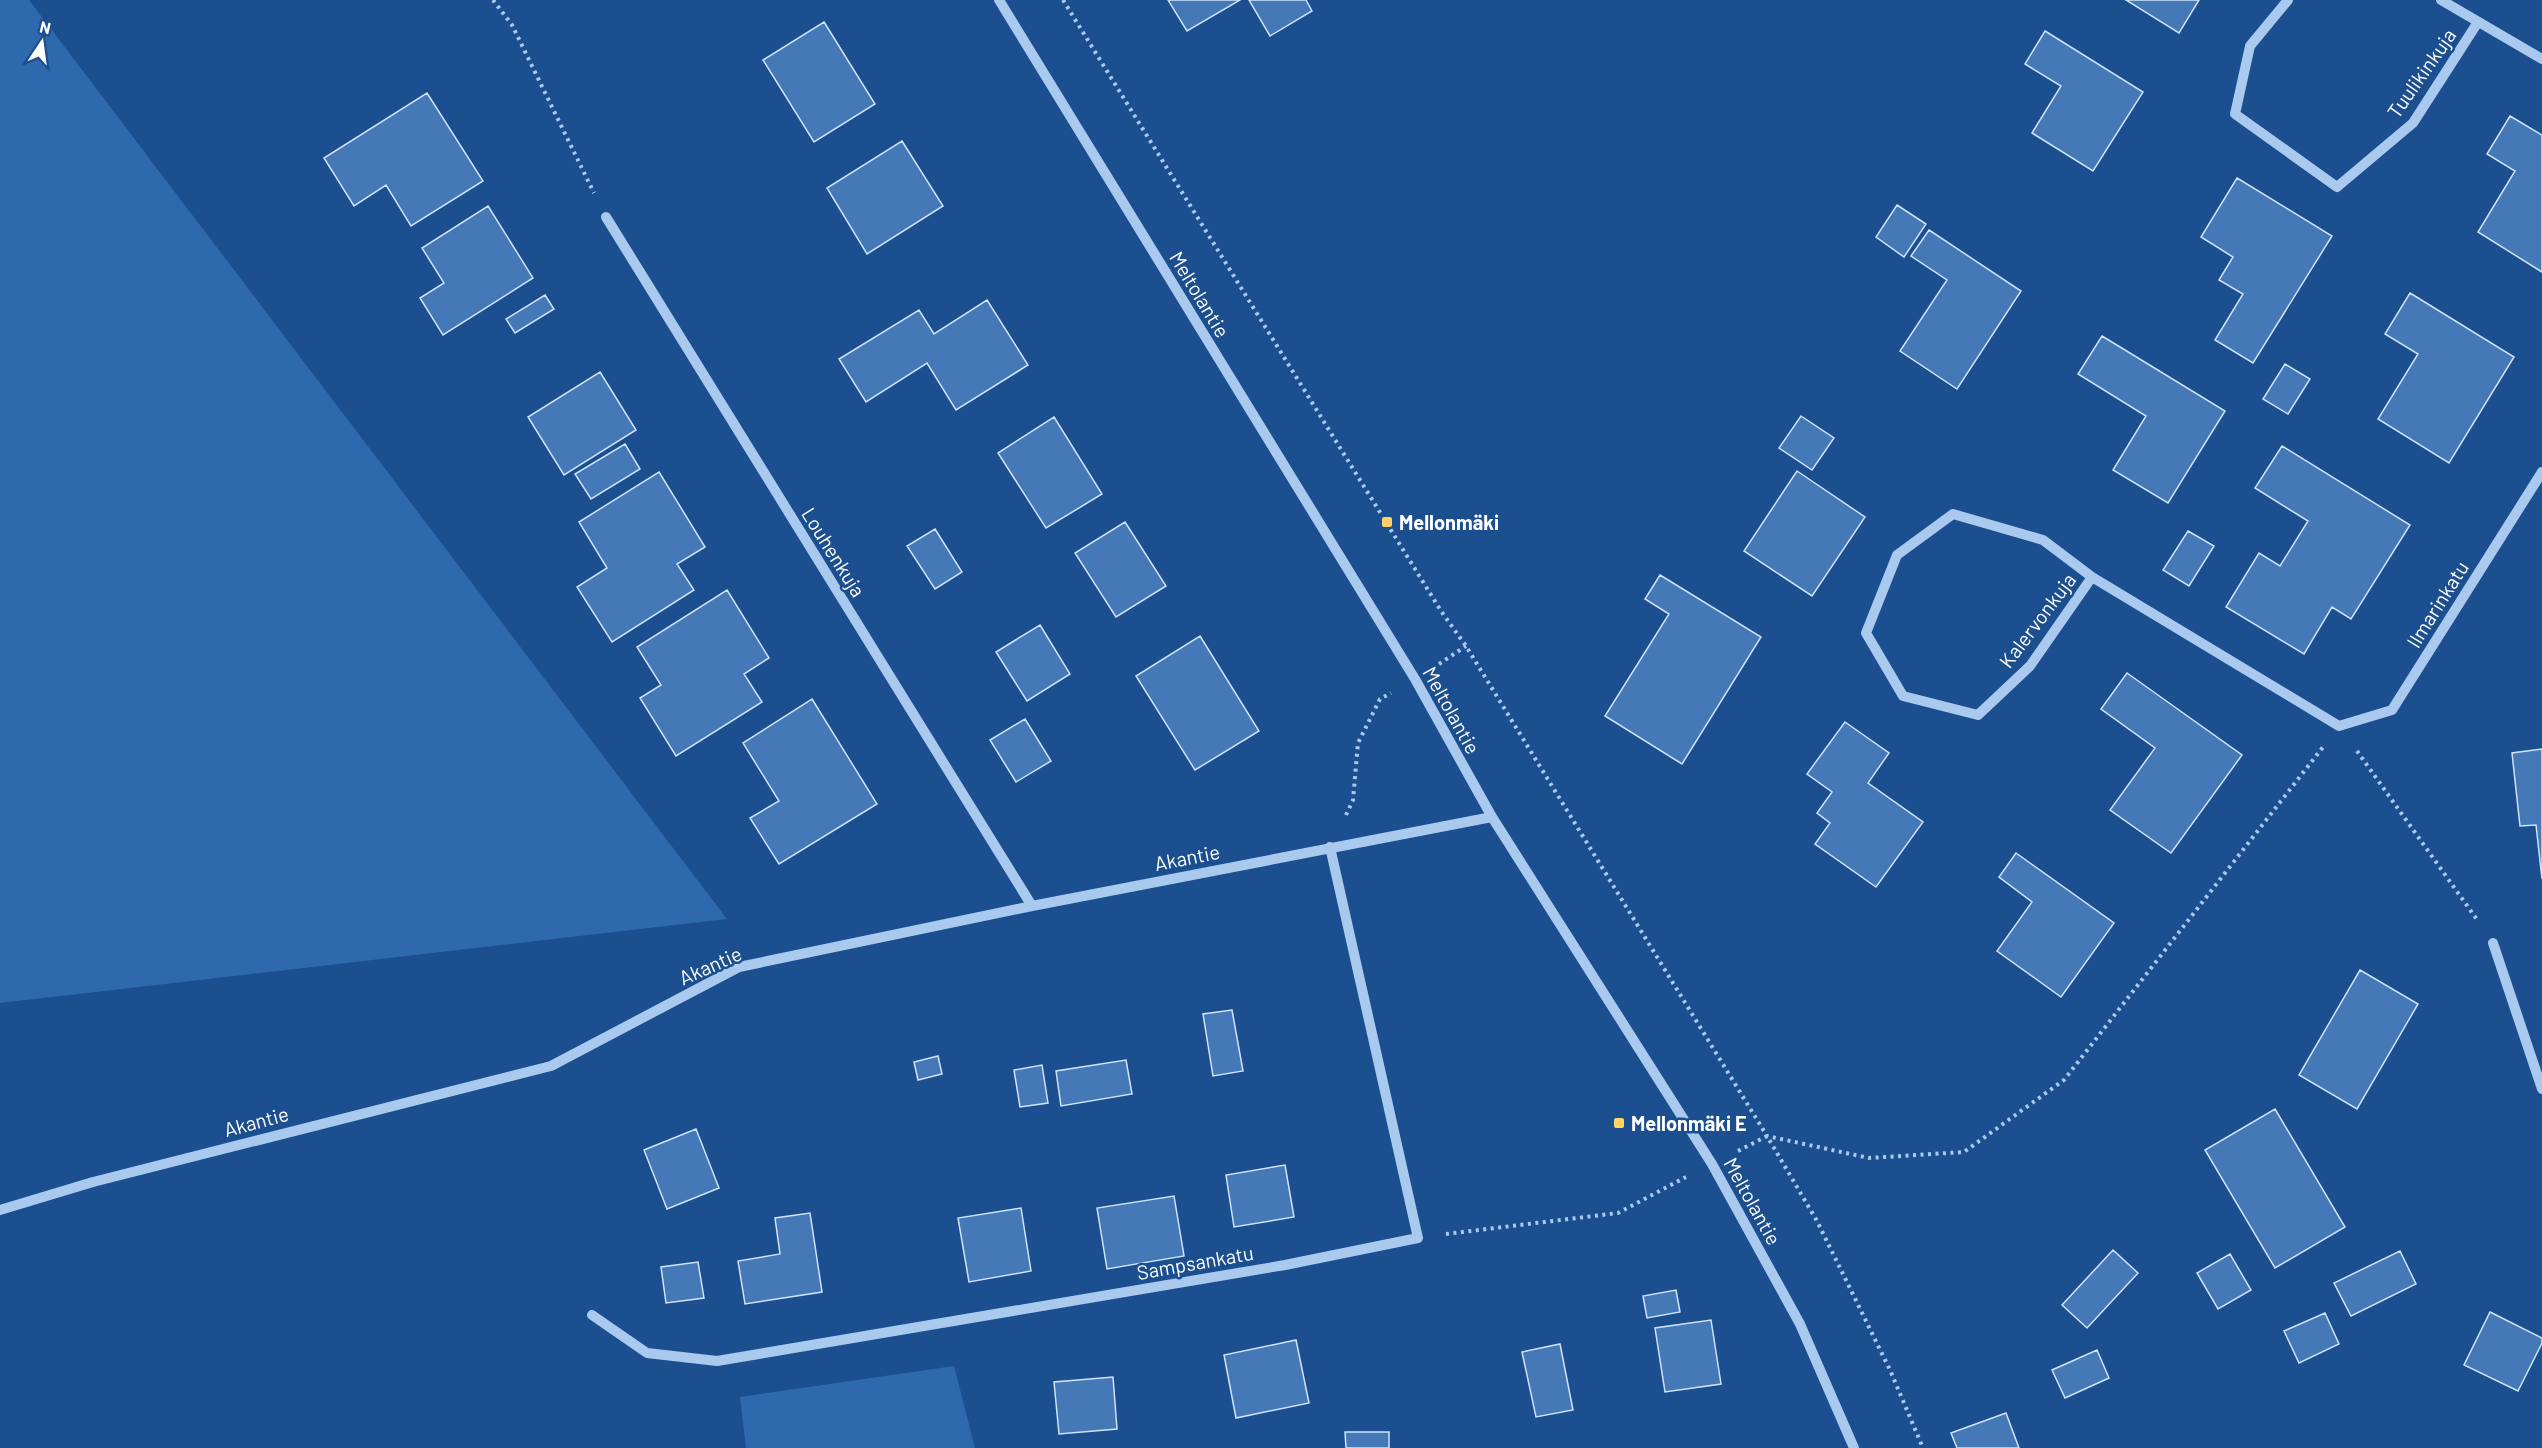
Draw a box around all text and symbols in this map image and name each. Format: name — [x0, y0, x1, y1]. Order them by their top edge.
north arrow — [12, 12, 72, 72]
text: N — [38, 16, 53, 37]
street label: Tuulikinkuja — [2382, 24, 2460, 122]
street label: Meltolantie — [1165, 247, 1235, 341]
street label: Louhenkuja — [797, 503, 871, 601]
place label: Mellonmäki — [1399, 510, 1499, 534]
marker: Mellonmäki — [1380, 515, 1394, 529]
street label: Ilmarinkatu — [2401, 556, 2473, 652]
street label: Kalervonkuja — [1994, 568, 2080, 672]
street label: Meltolantie — [1418, 662, 1486, 758]
street label: Akantie — [1152, 839, 1222, 875]
street label: Akantie — [675, 941, 745, 989]
street label: Akantie — [221, 1101, 291, 1141]
place label: Mellonmäki E — [1631, 1111, 1747, 1135]
marker: Mellonmäki E — [1612, 1116, 1626, 1130]
street label: Meltolantie — [1719, 1153, 1787, 1249]
street label: Sampsankatu — [1135, 1240, 1255, 1284]

